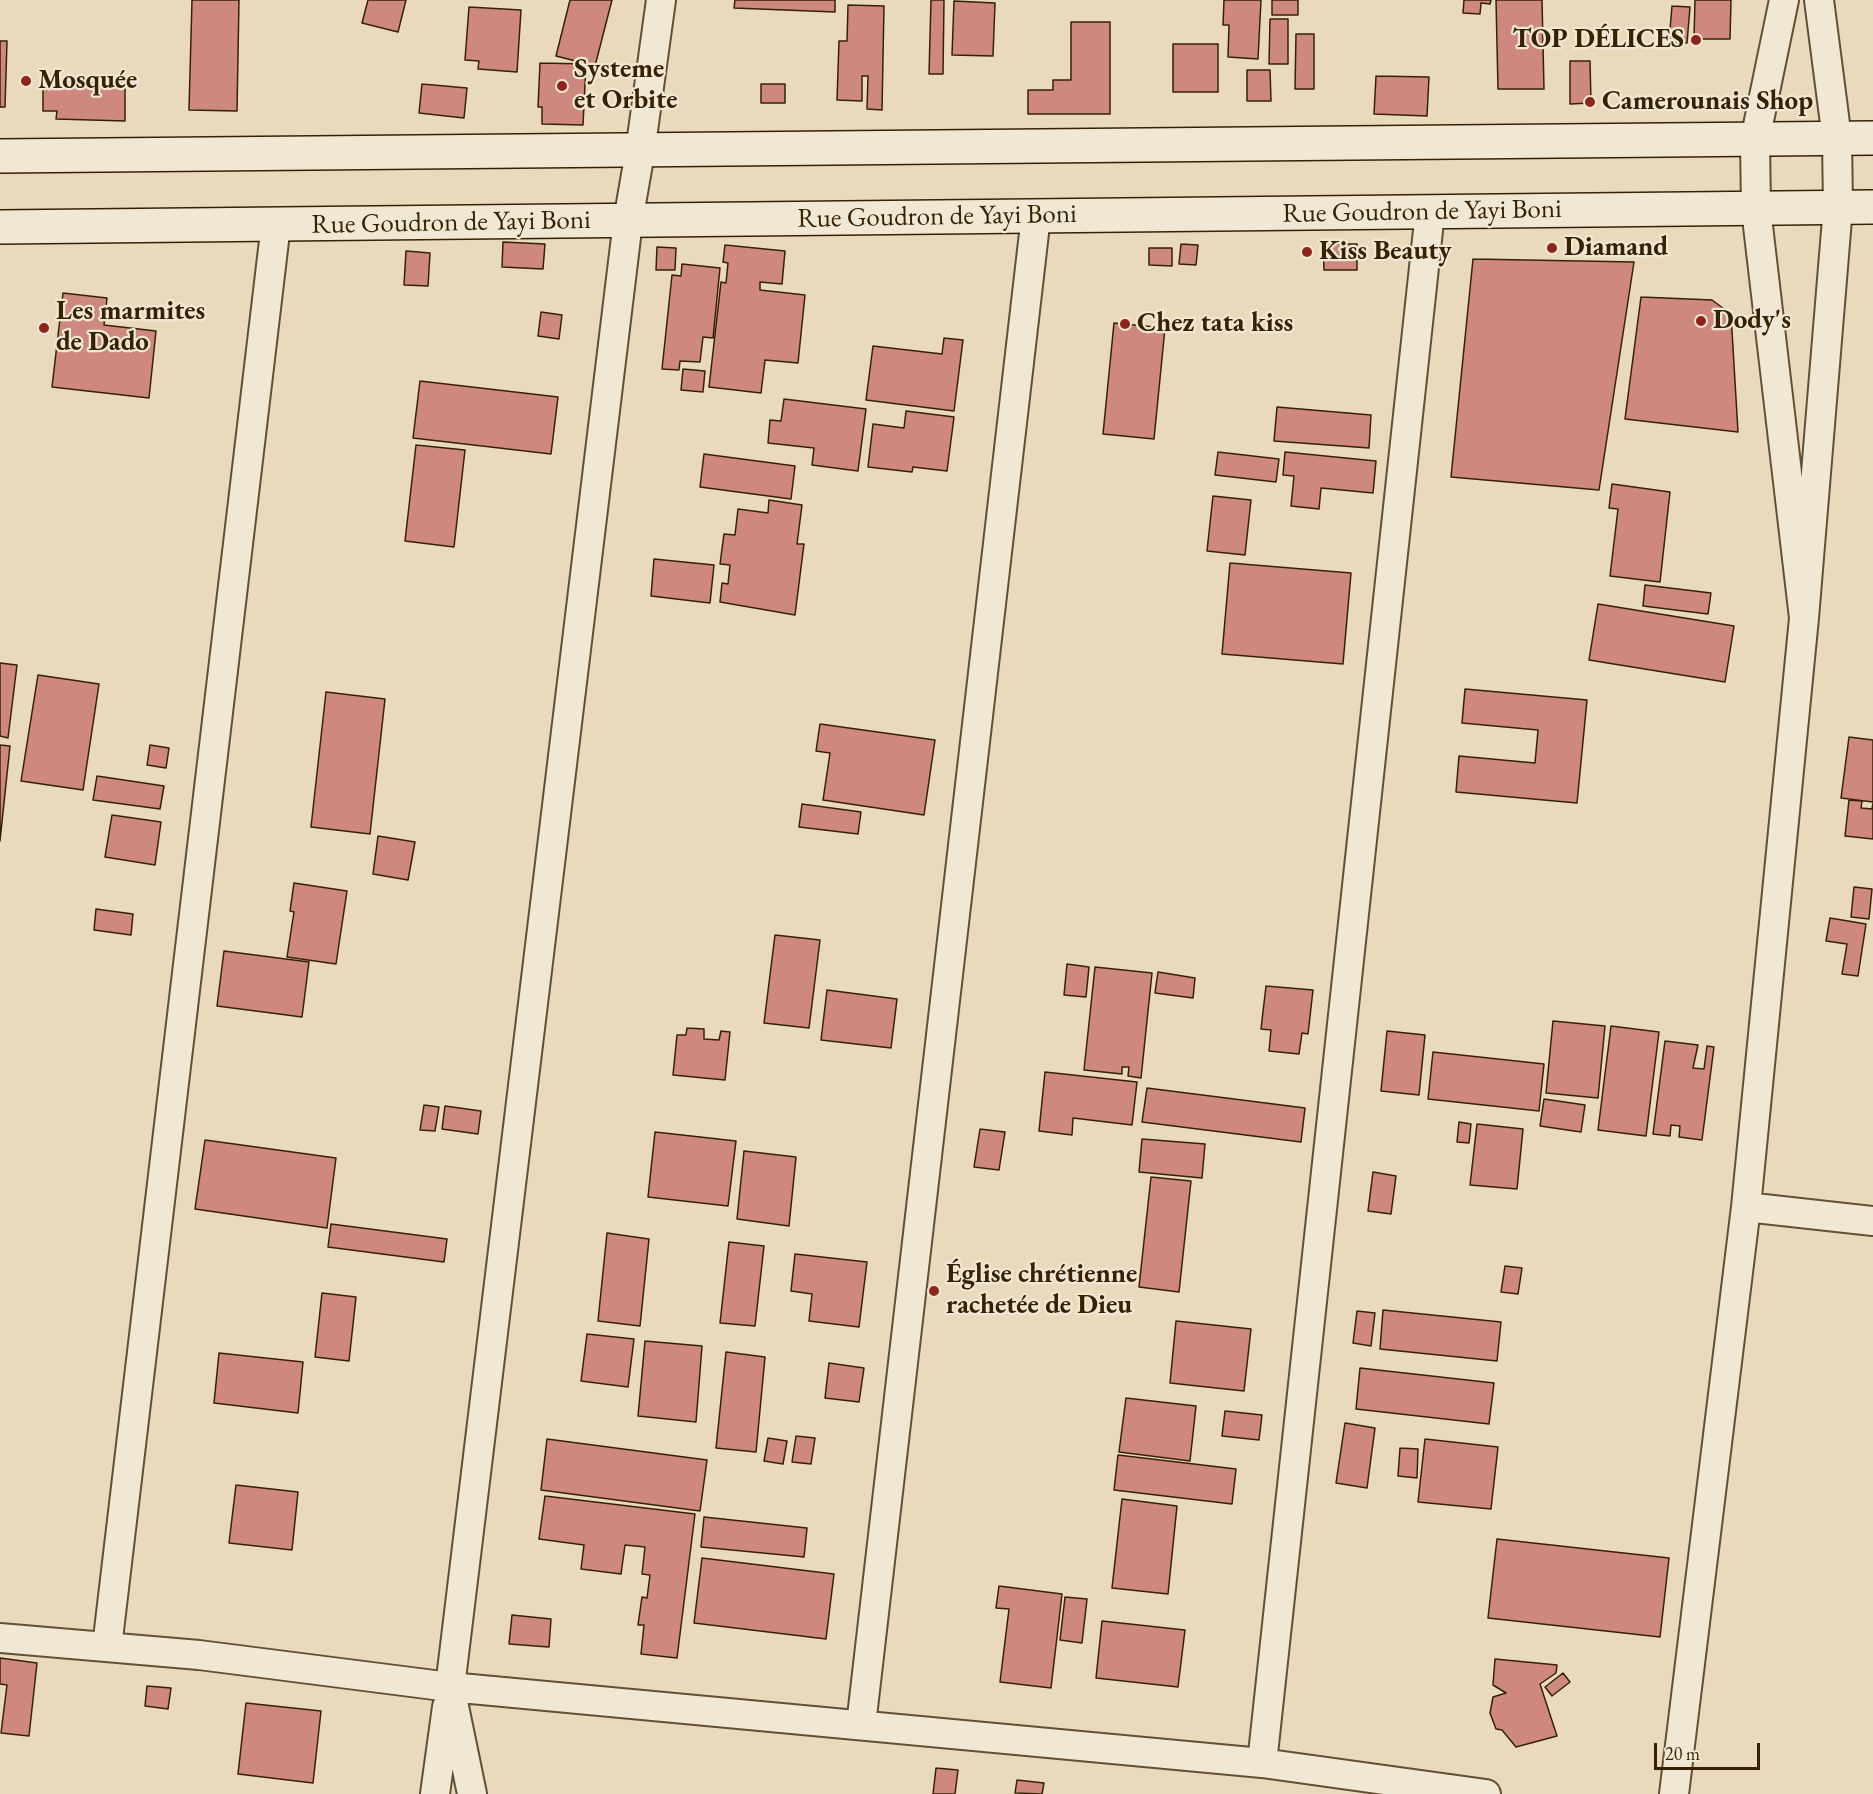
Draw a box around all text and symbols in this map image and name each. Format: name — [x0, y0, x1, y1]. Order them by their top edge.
place label: TOP DÉLICES — [1513, 24, 1684, 56]
marker: TOP DÉLICES — [1689, 33, 1703, 47]
place label: Systeme et Orbite — [574, 54, 677, 117]
place label: Mosquée — [38, 65, 137, 97]
marker: Mosquée — [19, 74, 33, 88]
marker: Systeme et Orbite — [555, 79, 569, 93]
place label: Camerounais Shop — [1602, 86, 1813, 118]
marker: Camerounais Shop — [1583, 95, 1597, 109]
street label: Rue Goudron de Yayi Boni — [1282, 193, 1562, 231]
street label: Rue Goudron de Yayi Boni — [797, 198, 1077, 236]
street label: Rue Goudron de Yayi Boni — [311, 204, 591, 242]
place label: Diamand — [1564, 232, 1668, 264]
place label: Kiss Beauty — [1319, 236, 1451, 268]
marker: Diamand — [1545, 241, 1559, 255]
marker: Kiss Beauty — [1300, 245, 1314, 259]
place label: Les marmites de Dado — [56, 296, 205, 359]
place label: Dody's — [1713, 305, 1791, 337]
place label: Chez tata kiss — [1137, 308, 1293, 340]
marker: Dody's — [1694, 314, 1708, 328]
marker: Chez tata kiss — [1118, 317, 1132, 331]
marker: Les marmites de Dado — [37, 321, 51, 335]
place label: Église chrétienne rachetée de Dieu — [946, 1259, 1137, 1322]
marker: Église chrétienne rachetée de Dieu — [927, 1284, 941, 1298]
scale bar — [1657, 1731, 1764, 1769]
text: 20 m — [1665, 1742, 1700, 1765]

